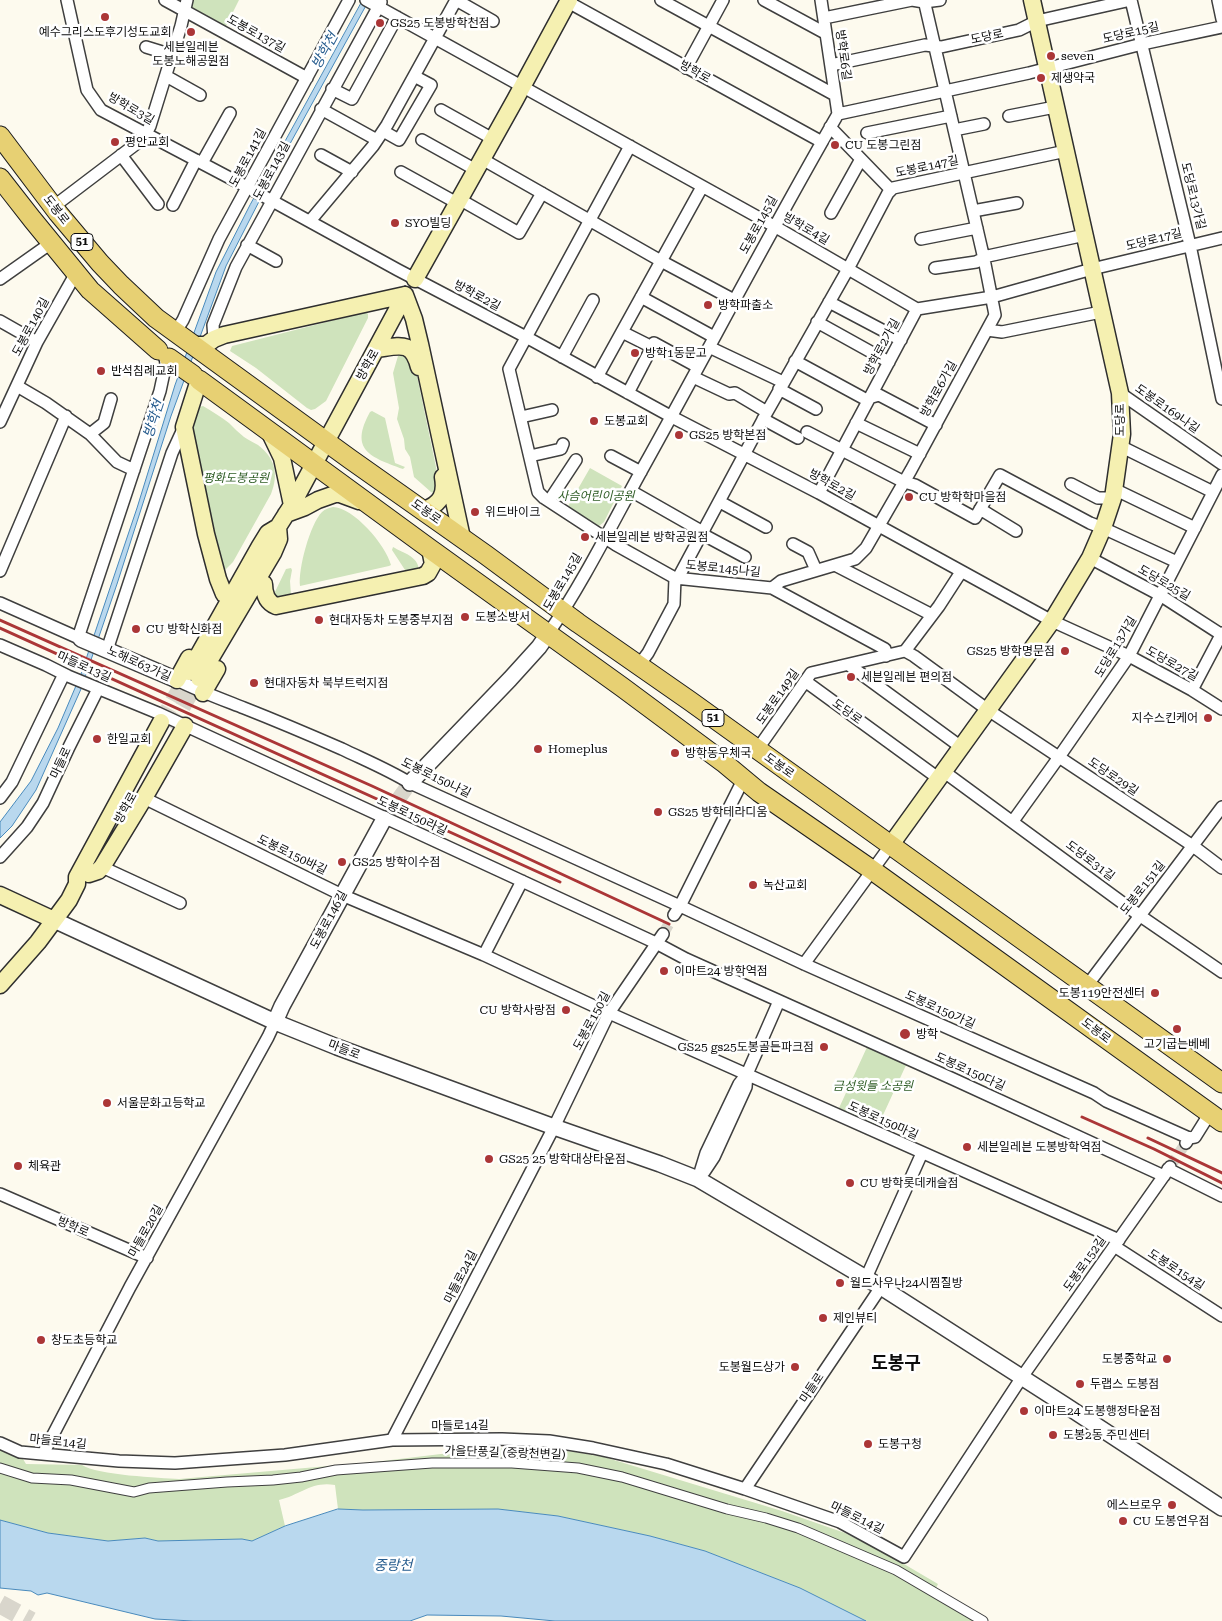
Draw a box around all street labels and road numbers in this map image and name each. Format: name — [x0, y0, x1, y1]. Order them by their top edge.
street label: 도봉로137길 — [224, 12, 288, 56]
street label: 도당로15길 — [1101, 20, 1161, 46]
street label: 도당로 — [969, 27, 1005, 47]
street label: 방학로6길 — [832, 29, 854, 81]
street label: 방학로 — [677, 58, 713, 86]
street label: 방학로3길 — [105, 90, 157, 128]
street label: 도봉로141길 — [227, 126, 269, 190]
street label: 도봉로143길 — [251, 139, 293, 203]
street label: 도봉로147길 — [894, 153, 960, 181]
street label: 도당로13가길 — [1178, 161, 1208, 231]
street label: 도봉로 — [40, 193, 72, 227]
street label: 도봉로145길 — [737, 193, 781, 257]
street label: 방학로4길 — [780, 210, 832, 248]
street label: 도당로17길 — [1124, 226, 1184, 254]
road number: 51 — [71, 233, 93, 250]
street label: 방학로2길 — [451, 278, 503, 314]
street label: 도봉로140길 — [10, 295, 52, 359]
street label: 방학로2가길 — [861, 316, 903, 378]
street label: 방학로 — [354, 347, 382, 383]
street label: 방학로6가길 — [918, 358, 960, 420]
street label: 도봉로169나길 — [1132, 381, 1202, 437]
street label: 도당로 — [1113, 403, 1127, 437]
street label: 방학로2길 — [806, 466, 858, 504]
street label: 도봉로 — [408, 497, 444, 527]
street label: 도봉로145길 — [541, 551, 585, 613]
street label: 도봉로145나길 — [685, 558, 761, 580]
street label: 도당로25길 — [1135, 562, 1193, 604]
street label: 도당로13가길 — [1092, 614, 1140, 680]
street label: 노해로63가길 — [105, 643, 173, 685]
street label: 도당로27길 — [1143, 644, 1201, 684]
street label: 마들로13길 — [55, 649, 113, 685]
street label: 도봉로149길 — [754, 667, 802, 727]
street label: 도당로 — [829, 696, 865, 728]
road number: 51 — [702, 710, 724, 726]
street label: 마들로 — [47, 745, 75, 781]
street label: 도봉로 — [761, 750, 797, 782]
street label: 도봉로150나길 — [399, 755, 473, 801]
street label: 도당로29길 — [1085, 755, 1141, 799]
street label: 방학로 — [112, 790, 140, 826]
street label: 도봉로150라길 — [375, 794, 449, 838]
street label: 도봉로150바길 — [255, 832, 329, 878]
street label: 도당로31길 — [1063, 838, 1117, 884]
street label: 도봉로151길 — [1118, 858, 1168, 918]
street label: 도봉로146길 — [308, 888, 350, 952]
street label: 도봉로150가길 — [903, 988, 977, 1032]
street label: 도봉로150길 — [571, 989, 613, 1053]
street label: 도봉로 — [1078, 1015, 1114, 1047]
street label: 마들로 — [326, 1037, 362, 1063]
street label: 도봉로150다길 — [933, 1050, 1007, 1094]
street label: 도봉로150마길 — [846, 1099, 920, 1143]
street label: 마들로20길 — [126, 1202, 166, 1260]
street label: 방학로 — [55, 1214, 91, 1240]
street label: 도봉로152길 — [1061, 1234, 1109, 1294]
street label: 도봉로154길 — [1145, 1246, 1207, 1294]
street label: 마들로24길 — [442, 1248, 480, 1306]
street label: 마들로 — [797, 1370, 827, 1406]
street label: 마들로14길 — [431, 1418, 489, 1434]
street label: 마들로14길 — [29, 1432, 87, 1452]
street label: 가을단풍길 (중랑천변길) — [444, 1444, 566, 1462]
street label: 마들로14길 — [828, 1499, 886, 1537]

